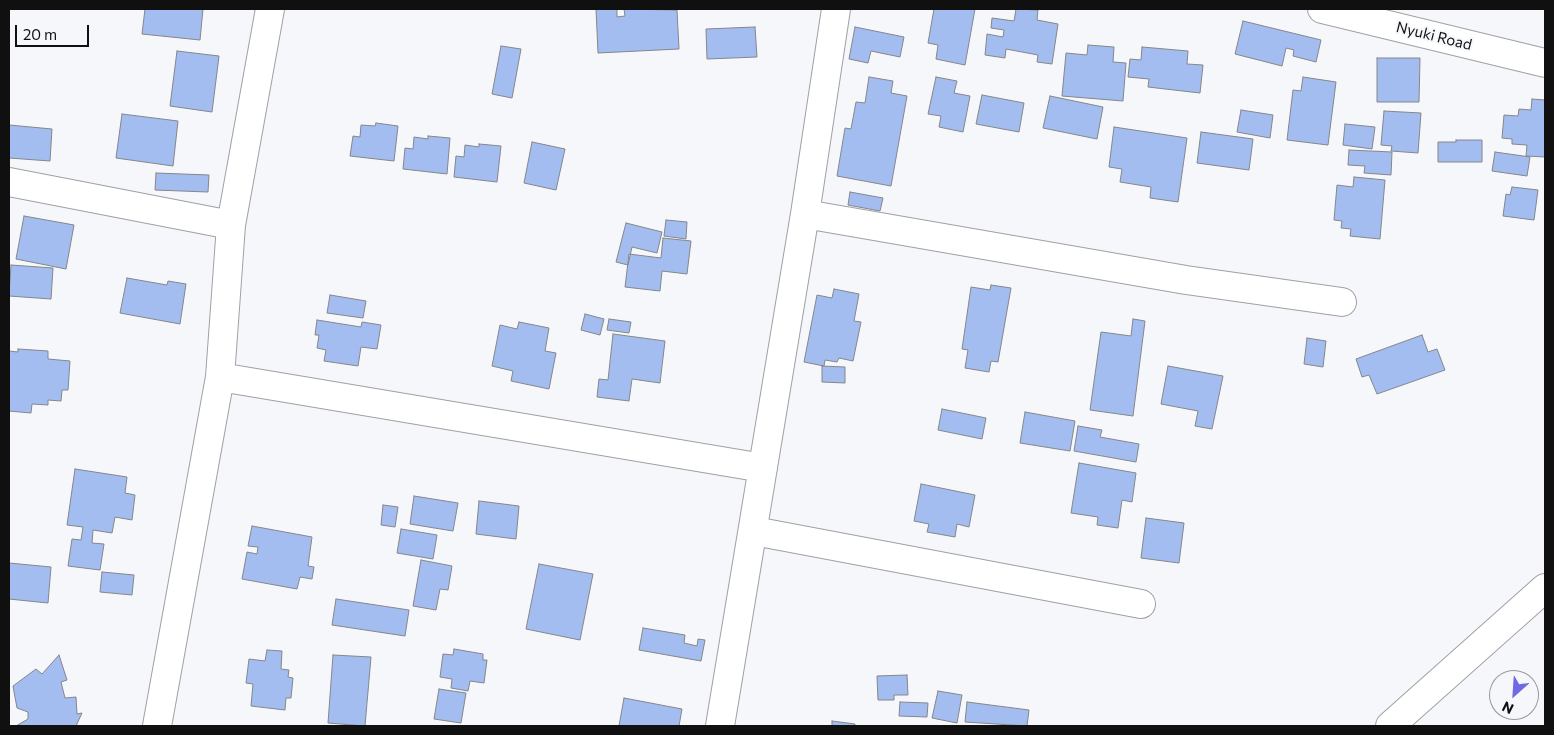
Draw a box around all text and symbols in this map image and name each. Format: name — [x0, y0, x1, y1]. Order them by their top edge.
scale bar — [18, 15, 91, 47]
street label: Nyuki Road — [1394, 18, 1474, 54]
text: 20 m — [23, 25, 57, 43]
north arrow — [1489, 670, 1539, 720]
text: N — [1499, 698, 1516, 718]

